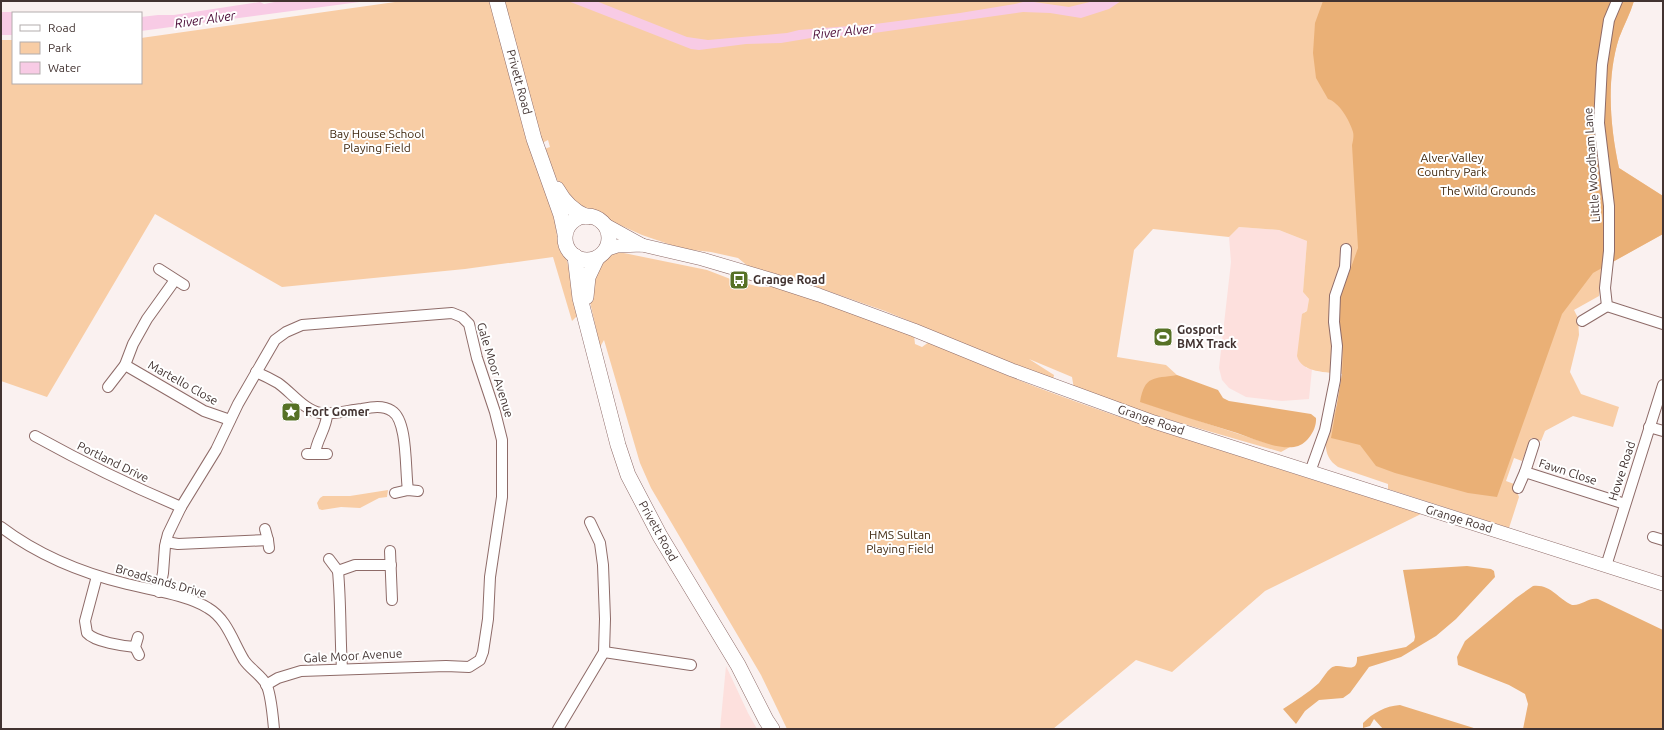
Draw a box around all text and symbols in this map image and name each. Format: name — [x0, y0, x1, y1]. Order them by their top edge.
water label: River Alver — [174, 8, 237, 30]
legend — [12, 12, 142, 84]
text: Road — [48, 21, 76, 34]
water label: River Alver — [812, 21, 875, 41]
text: Park — [48, 41, 72, 54]
street label: Privett Road — [505, 48, 534, 116]
text: Water — [48, 61, 81, 74]
street label: Little Woodham Lane — [1581, 107, 1602, 223]
park label: Bay House School Playing Field — [329, 127, 425, 154]
park label: Alver Valley Country Park — [1417, 151, 1487, 178]
park label: The Wild Grounds — [1440, 184, 1536, 197]
bus stop icon: Grange Road — [728, 269, 750, 291]
place label: Grange Road — [753, 273, 825, 286]
street label: Gale Moor Avenue — [475, 321, 516, 419]
place label: Gosport BMX Track — [1177, 323, 1237, 350]
sports icon: Gosport BMX Track — [1152, 326, 1174, 348]
street label: Martello Close — [146, 358, 220, 407]
place icon: Fort Gomer — [280, 401, 302, 423]
street label: Grange Road — [1116, 402, 1186, 437]
place label: Fort Gomer — [305, 405, 370, 418]
street label: Portland Drive — [75, 439, 151, 484]
street label: Howe Road — [1606, 439, 1637, 502]
street label: Fawn Close — [1537, 456, 1599, 487]
street label: Privett Road — [637, 498, 680, 563]
street label: Grange Road — [1424, 502, 1494, 535]
park label: HMS Sultan Playing Field — [866, 528, 934, 555]
street label: Broadsands Drive — [114, 561, 208, 600]
street label: Gale Moor Avenue — [303, 646, 403, 665]

